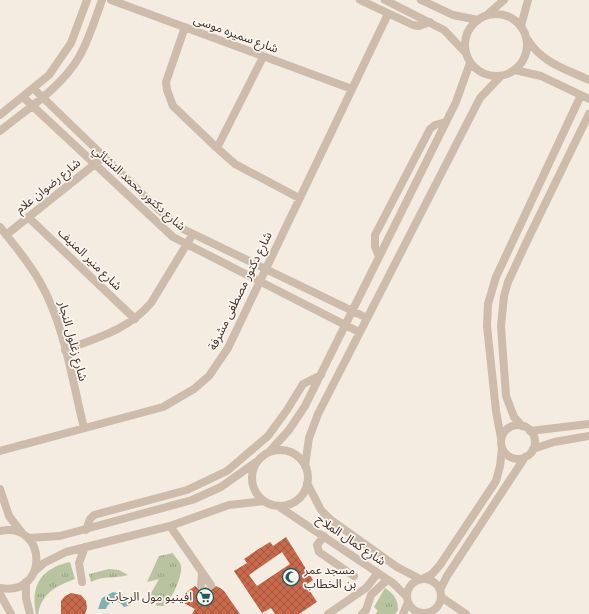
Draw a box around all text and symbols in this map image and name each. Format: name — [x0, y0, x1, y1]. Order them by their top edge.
street label: شارع سميره موسى — [191, 11, 281, 58]
street label: شارع دكتور محمد النشائي — [88, 142, 189, 235]
street label: شارع رضوان علام — [12, 155, 85, 218]
street label: شارع منير المنيف — [54, 224, 125, 294]
street label: شارع دكتور مصطفى مشرفة — [204, 229, 277, 353]
street label: شارع زغلول النجار — [53, 298, 91, 383]
street label: شارع كمال الملاح — [313, 511, 389, 570]
place label: مسجد عمر بن الخطاب — [303, 562, 356, 592]
mosque icon: مسجد عمر بن الخطاب — [281, 567, 301, 587]
supermarket icon: افينيو مول الرحاب — [195, 587, 215, 607]
place label: افينيو مول الرحاب — [107, 589, 192, 605]

